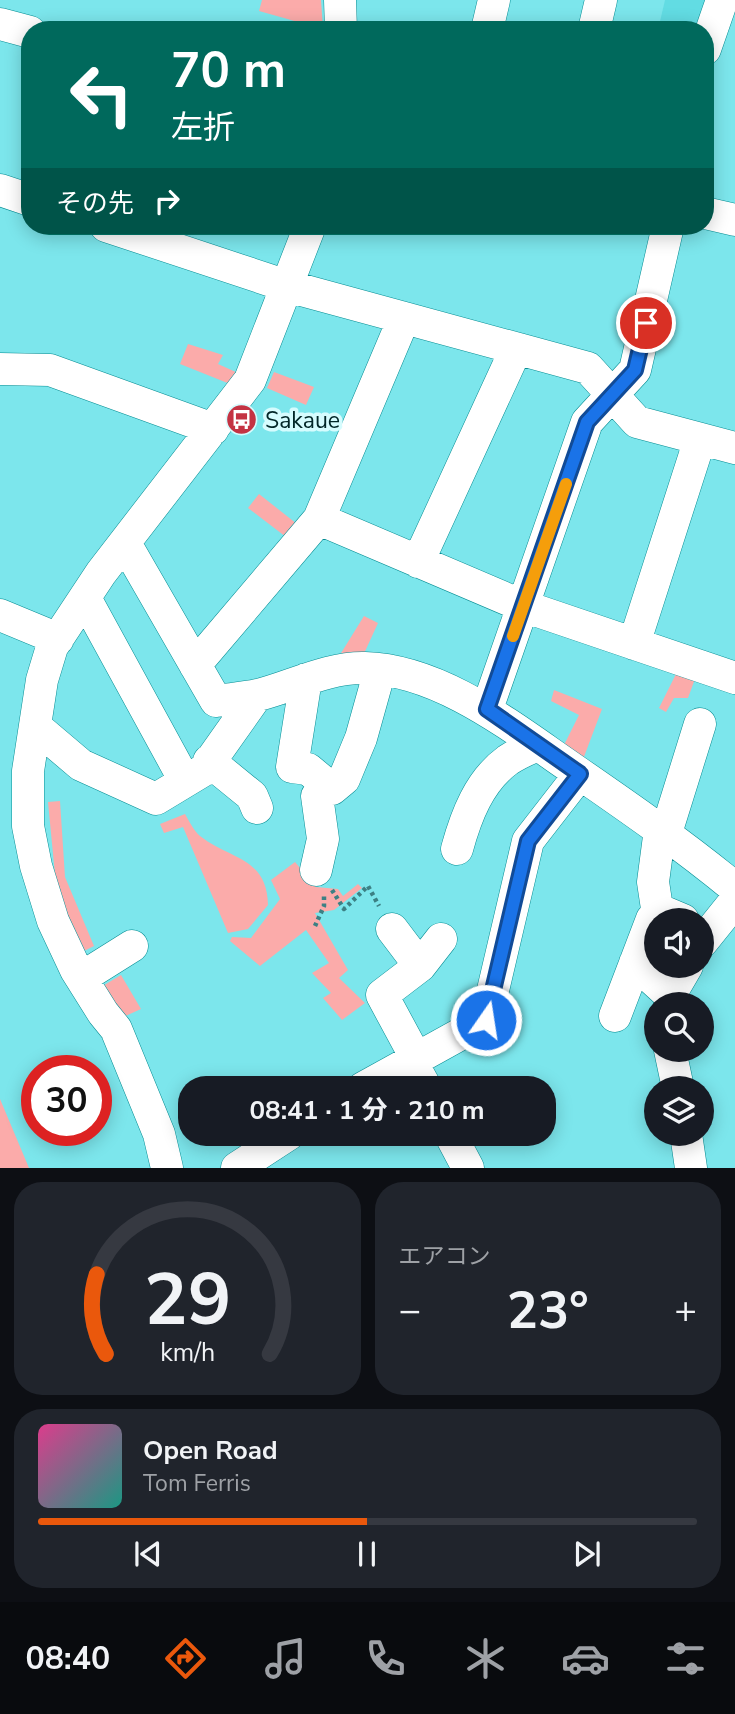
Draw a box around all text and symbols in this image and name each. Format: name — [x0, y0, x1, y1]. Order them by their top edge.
text: 70 m — [171, 37, 286, 104]
icon: left — [56, 49, 147, 140]
text: 左折 — [171, 106, 235, 149]
icon: right — [148, 182, 186, 220]
text: その先 — [56, 186, 134, 221]
pin — [616, 293, 676, 353]
icon: arrive — [627, 304, 665, 342]
bus stop icon: Sakaue — [225, 403, 259, 437]
place label: Sakaue — [265, 405, 340, 436]
map controls — [644, 908, 714, 1146]
button: sound — [644, 908, 714, 978]
position arrow — [449, 983, 523, 1057]
button: search — [644, 992, 714, 1062]
speed limit sign: 30 — [21, 1055, 112, 1146]
button: layers — [644, 1076, 714, 1146]
text: 08:41 · 1 分 · 210 m — [249, 1093, 485, 1128]
text: エアコン — [399, 1241, 491, 1272]
text: 29 — [144, 1251, 231, 1351]
text: 23° — [507, 1275, 589, 1346]
text: − — [399, 1285, 421, 1336]
text: + — [674, 1285, 697, 1336]
text: km/h — [160, 1336, 215, 1370]
text: Open Road — [143, 1433, 278, 1468]
text: Tom Ferris — [143, 1468, 251, 1499]
icon: previous — [129, 1535, 167, 1573]
icon: pause — [348, 1535, 386, 1573]
icon: next — [568, 1535, 606, 1573]
icon: directions — [161, 1634, 210, 1683]
icon: music — [261, 1634, 310, 1683]
icon: phone — [361, 1634, 410, 1683]
icon: climate — [461, 1634, 510, 1683]
icon: car — [561, 1634, 610, 1683]
icon: filters — [661, 1634, 710, 1683]
text: 08:40 — [25, 1637, 110, 1680]

